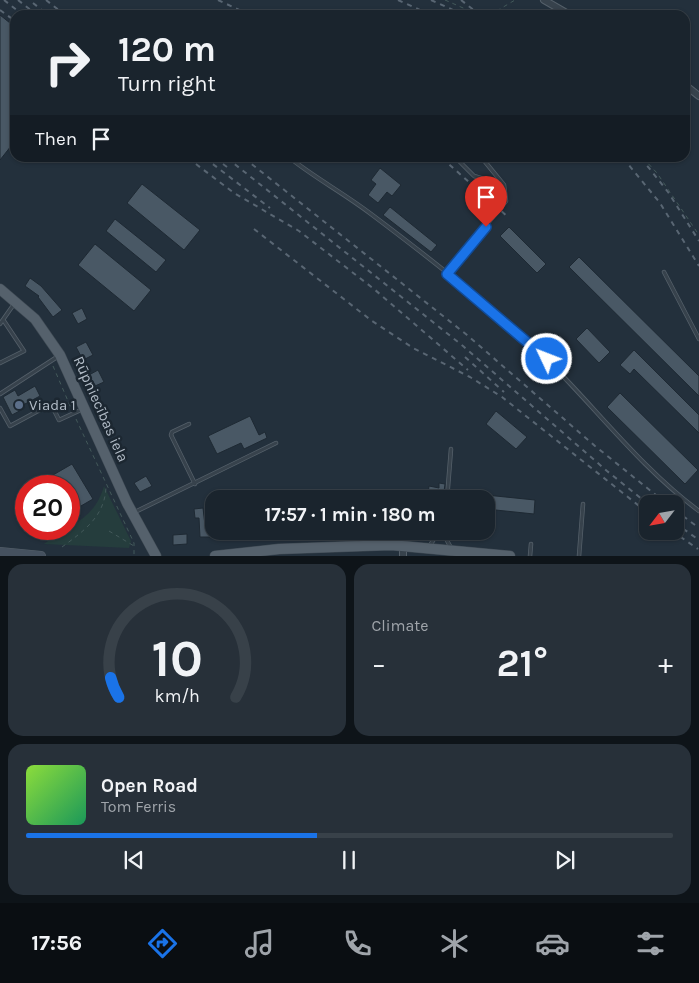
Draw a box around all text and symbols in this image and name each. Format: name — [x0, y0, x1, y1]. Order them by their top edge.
text: 120 m — [118, 29, 216, 70]
icon: right — [35, 30, 100, 95]
text: Turn right — [118, 71, 216, 97]
icon: arrive — [87, 125, 115, 153]
text: Then — [35, 128, 77, 150]
pin — [465, 176, 507, 227]
icon: arrive — [472, 183, 500, 211]
position arrow — [520, 332, 572, 384]
street label: Rūpniecības iela — [70, 353, 132, 465]
place label: Viada 1 — [29, 396, 76, 414]
marker: Viada 1 — [13, 399, 25, 411]
speed limit sign: 20 — [15, 475, 80, 540]
north arrow — [639, 495, 684, 540]
map controls — [639, 495, 684, 540]
text: 17:57 · 1 min · 180 m — [265, 504, 435, 526]
text: Climate — [372, 616, 429, 635]
text: 10 — [151, 628, 202, 689]
text: 21° — [497, 641, 548, 686]
text: − — [372, 647, 386, 680]
text: + — [658, 647, 673, 680]
text: km/h — [154, 686, 199, 707]
text: Open Road — [101, 775, 198, 797]
text: Tom Ferris — [101, 797, 176, 816]
icon: previous — [120, 846, 148, 874]
icon: pause — [335, 846, 363, 874]
icon: next — [551, 846, 579, 874]
icon: directions — [145, 926, 180, 961]
icon: music — [242, 926, 277, 961]
icon: phone — [340, 926, 375, 961]
icon: climate — [437, 926, 472, 961]
icon: car — [535, 926, 570, 961]
icon: filters — [633, 926, 668, 961]
text: 17:56 — [31, 930, 82, 956]

